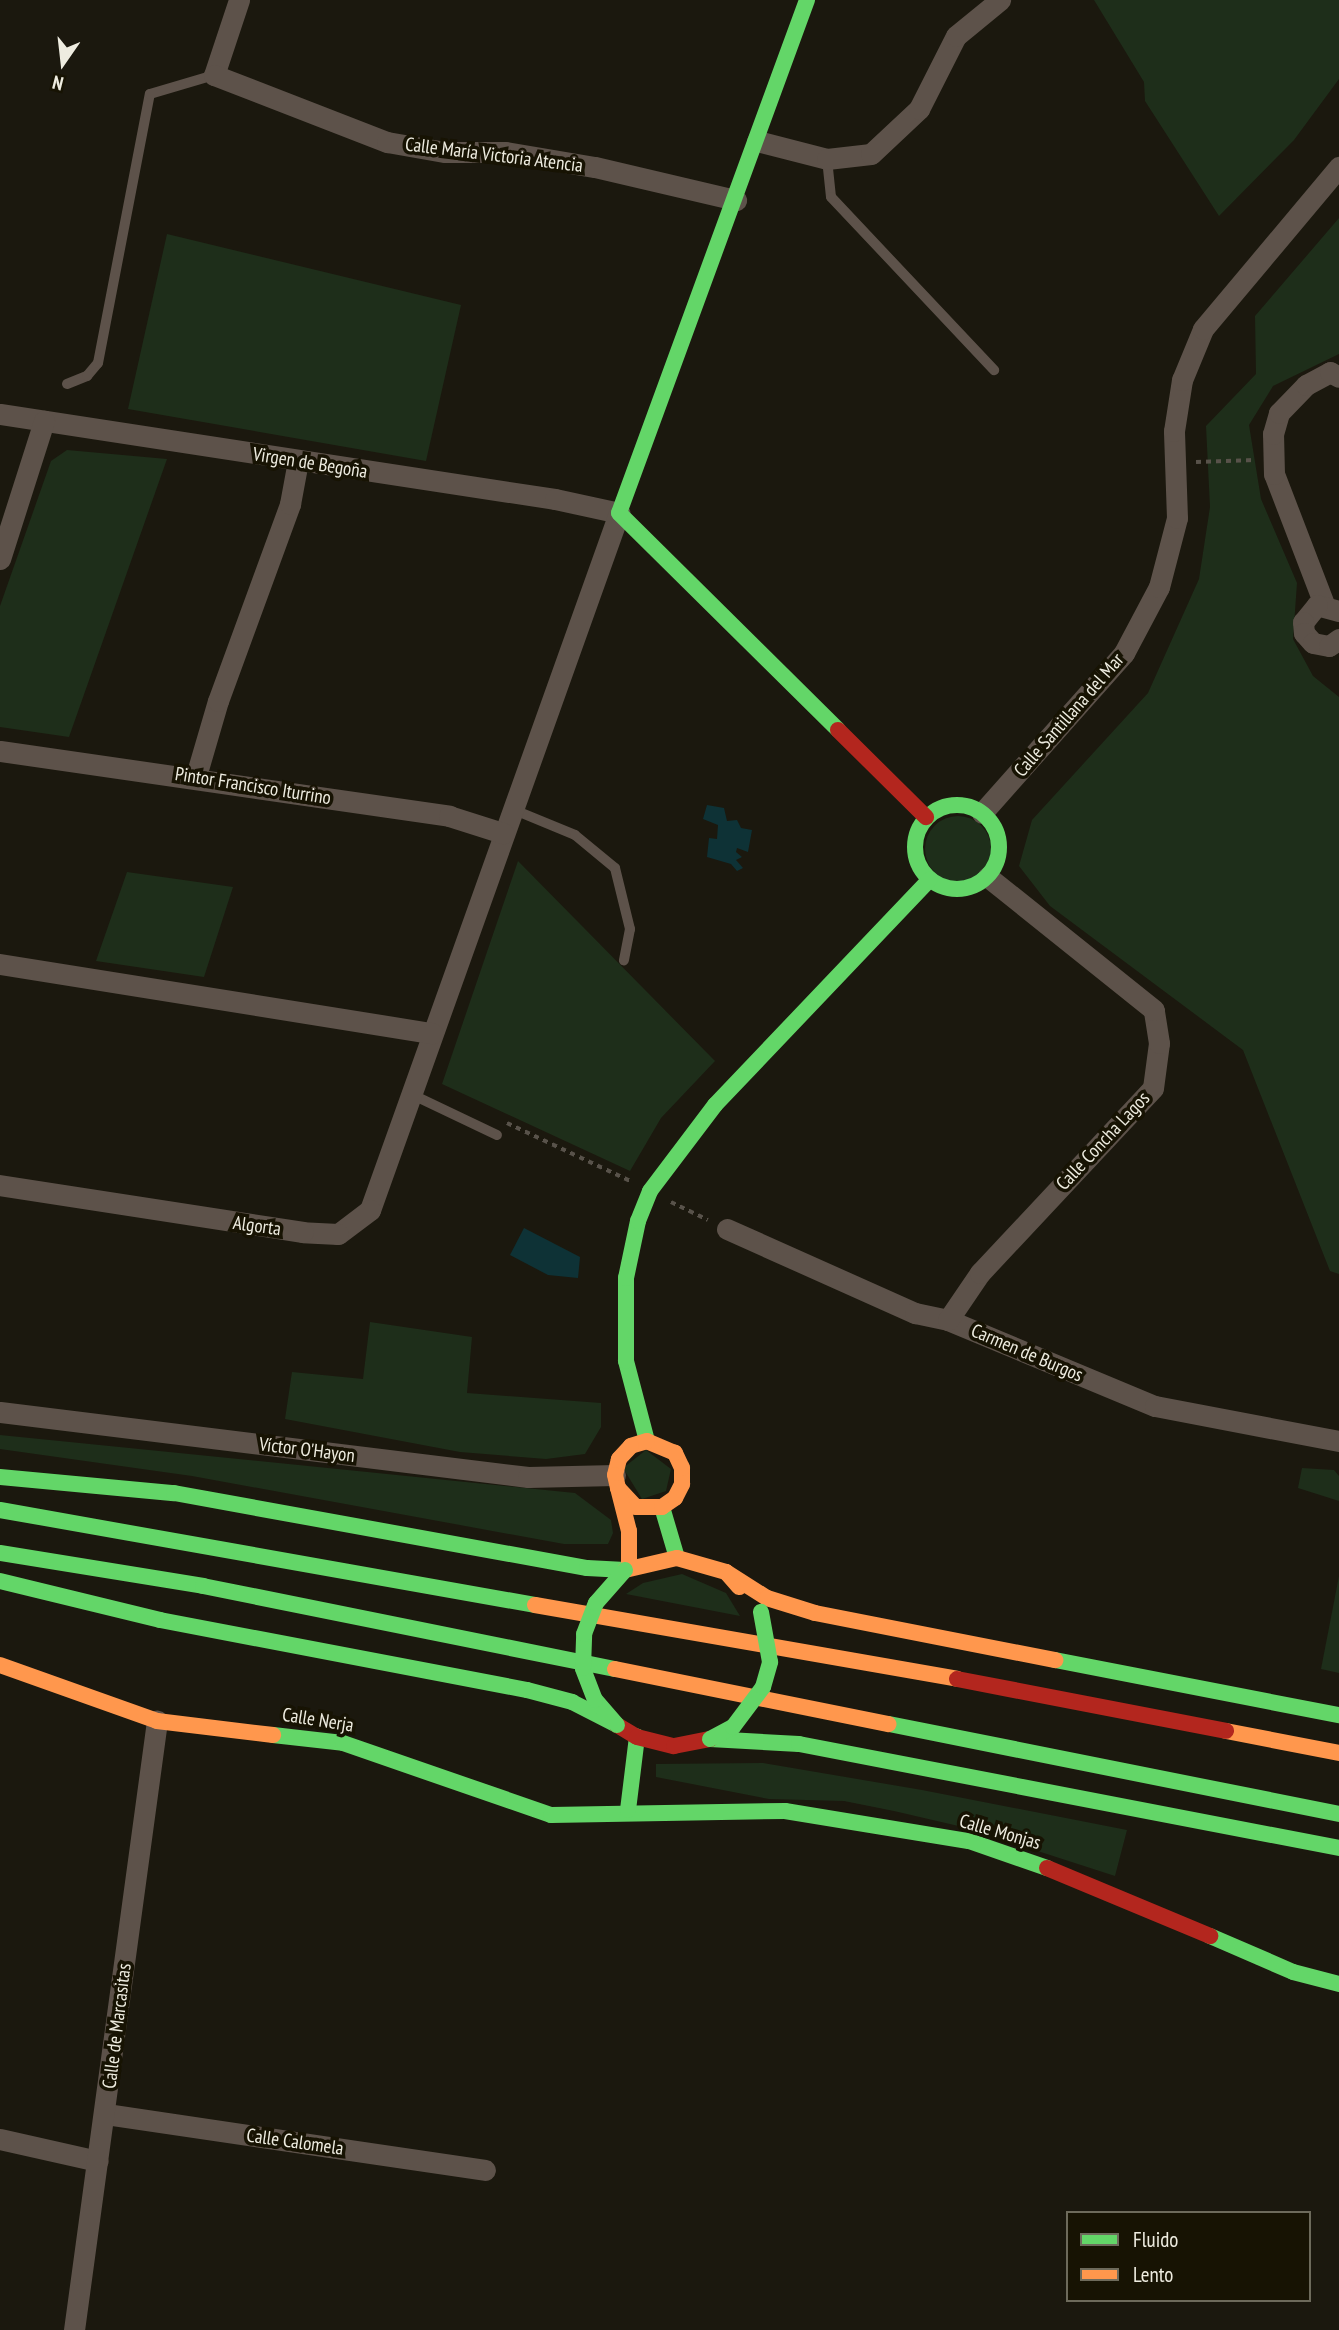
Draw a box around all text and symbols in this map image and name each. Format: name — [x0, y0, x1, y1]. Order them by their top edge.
north arrow — [28, 28, 98, 98]
text: N — [50, 70, 66, 96]
street label: Calle María Victoria Atencia — [403, 133, 585, 177]
street label: Virgen de Begoña — [251, 443, 369, 483]
street label: Calle Santillana del Mar — [1009, 649, 1129, 781]
street label: Pintor Francisco Iturrino — [173, 762, 333, 810]
street label: Calle Concha Lagos — [1052, 1087, 1154, 1195]
street label: Algorta — [231, 1211, 283, 1241]
street label: Carmen de Burgos — [968, 1319, 1086, 1387]
street label: Víctor O'Hayon — [258, 1433, 356, 1467]
street label: Calle Nerja — [281, 1703, 355, 1737]
street label: Calle Monjas — [957, 1810, 1043, 1854]
street label: Calle de Marcasitas — [98, 1962, 136, 2090]
street label: Calle Calomela — [245, 2124, 345, 2160]
legend — [1066, 2211, 1311, 2302]
text: Fluido — [1133, 2226, 1178, 2253]
text: Lento — [1133, 2261, 1173, 2288]

